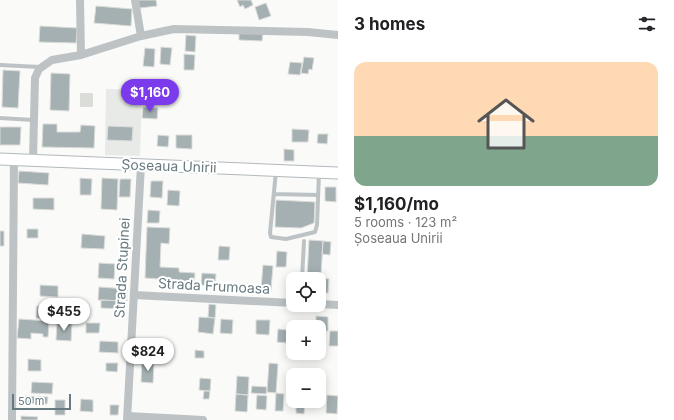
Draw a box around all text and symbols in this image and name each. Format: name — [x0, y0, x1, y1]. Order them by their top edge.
icon: filters — [636, 13, 658, 35]
text: 3 homes — [354, 14, 425, 34]
pin: $1,160 — [117, 79, 183, 113]
text: $1,160 — [130, 84, 170, 100]
icon: home — [470, 88, 542, 160]
street label: Șoseaua Unirii — [121, 155, 217, 177]
text: $1,160/mo — [354, 194, 439, 214]
text: 5 rooms · 123 m² — [354, 214, 457, 230]
street label: Strada Stupinei — [110, 217, 133, 319]
text: Șoseaua Unirii — [354, 230, 443, 246]
map controls — [286, 272, 326, 408]
button: locate — [286, 272, 326, 312]
street label: Strada Frumoasa — [157, 274, 271, 297]
pin: $455 — [40, 298, 88, 332]
text: $455 — [47, 303, 81, 319]
button: + — [286, 320, 326, 360]
pin: $824 — [124, 338, 172, 372]
text: $824 — [131, 343, 165, 359]
button: − — [286, 368, 326, 408]
scale bar — [12, 392, 71, 411]
text: 50 m — [18, 394, 44, 408]

